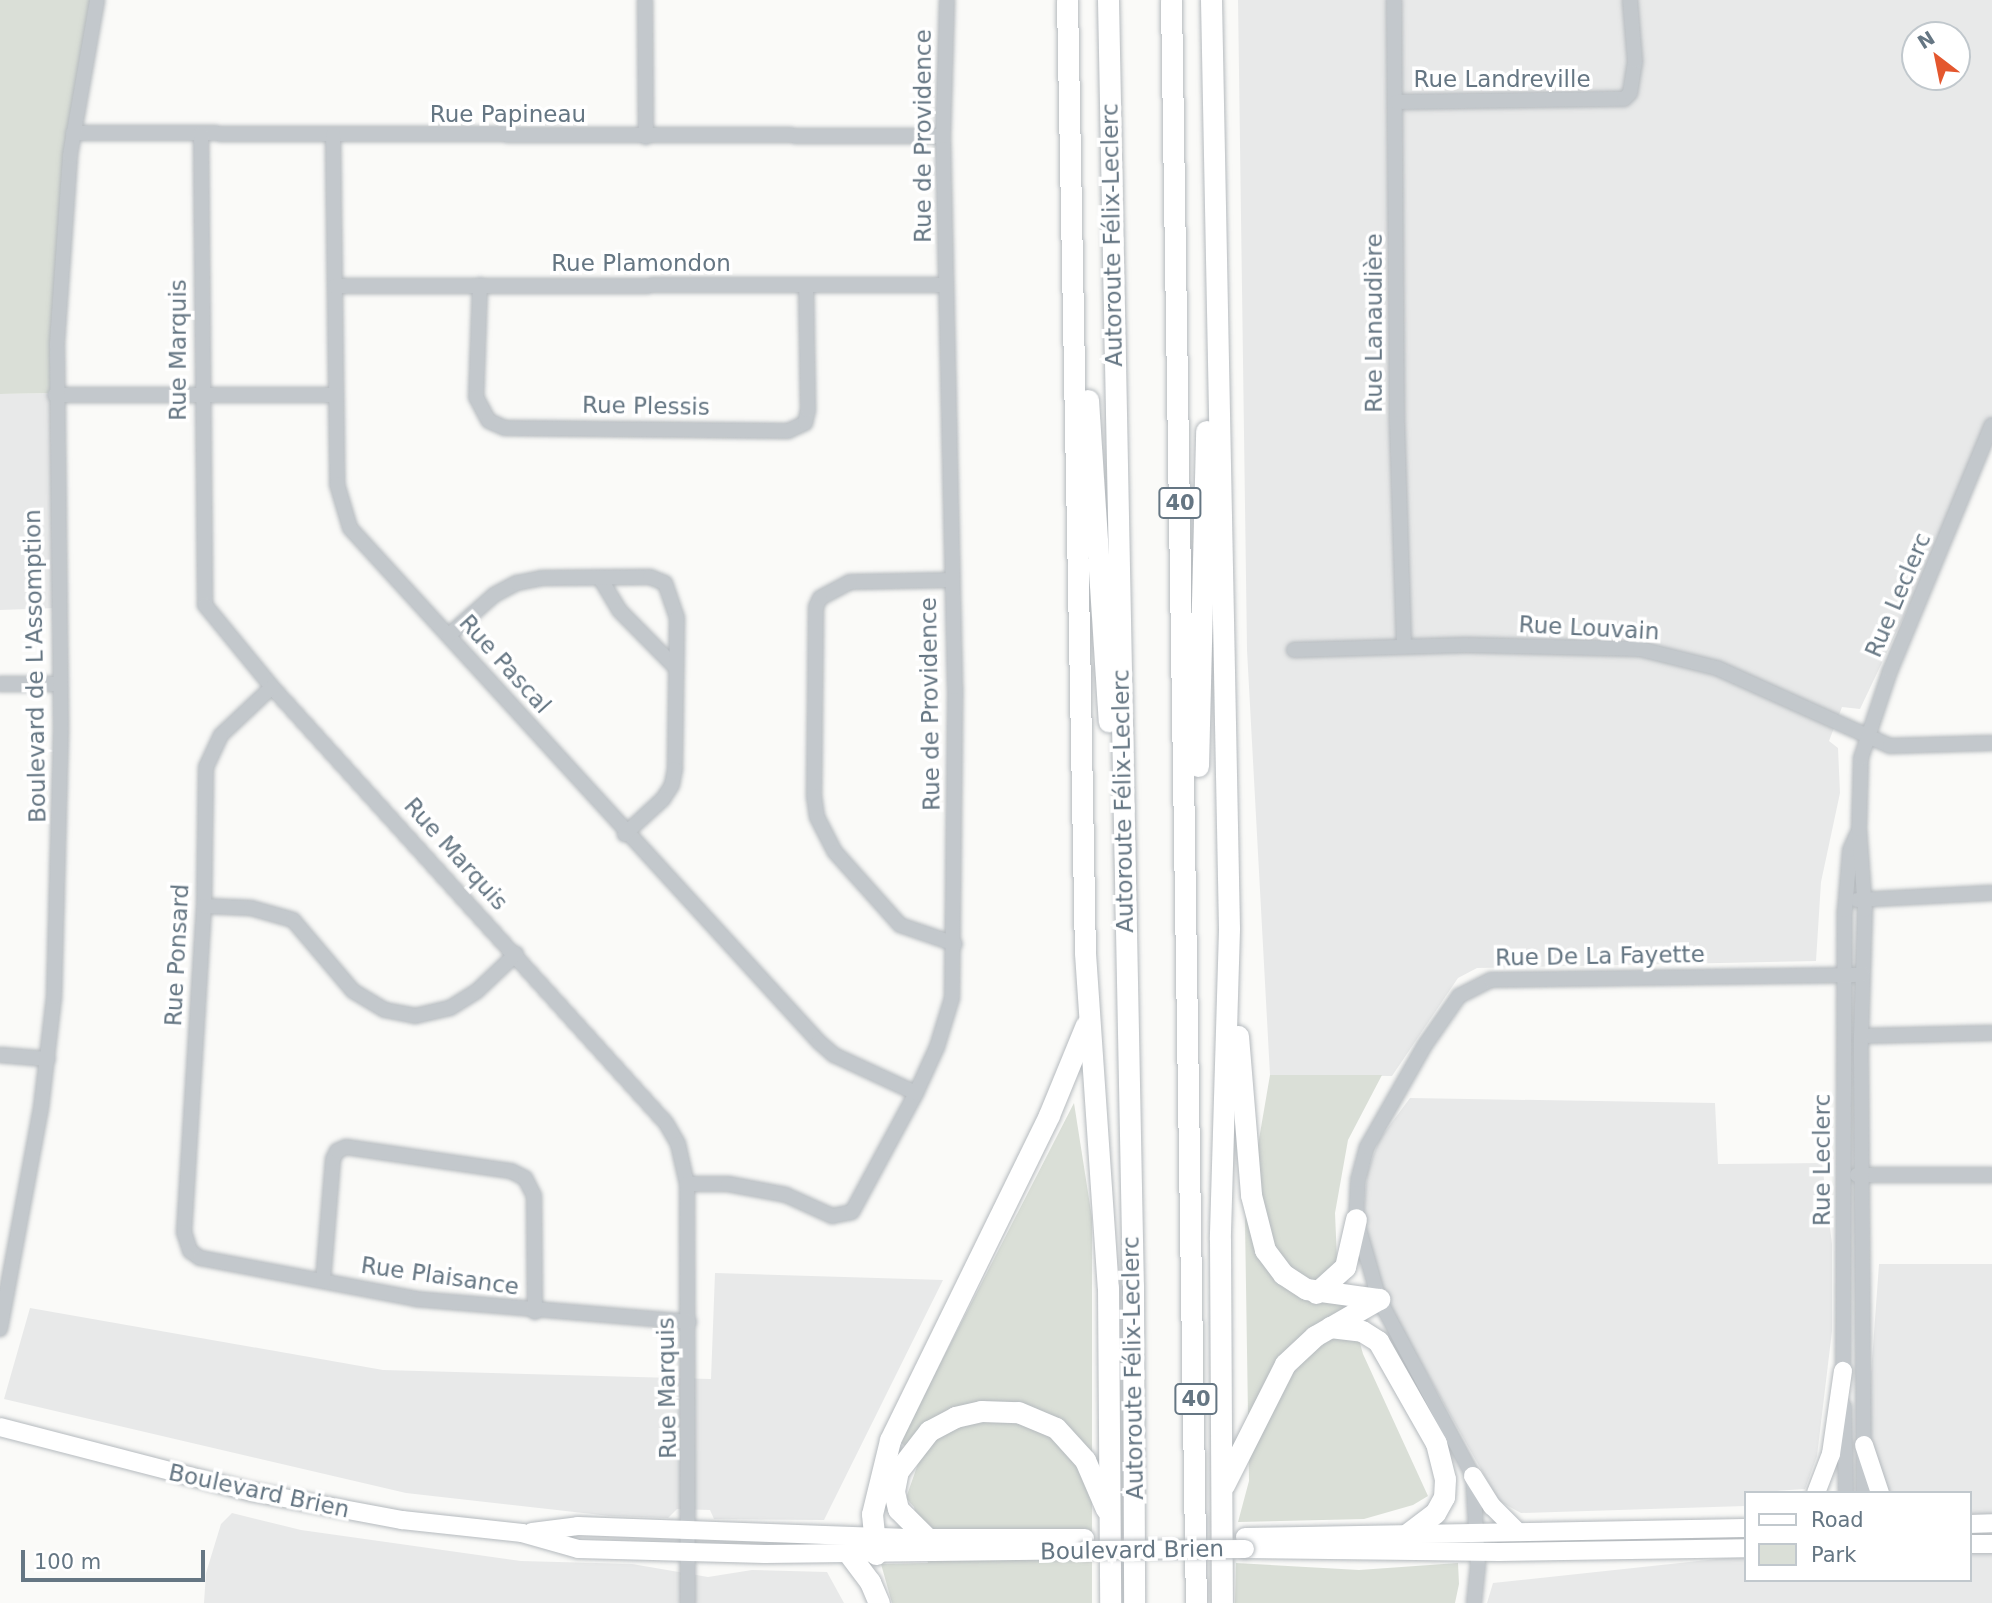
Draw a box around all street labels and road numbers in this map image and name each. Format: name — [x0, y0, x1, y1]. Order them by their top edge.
street label: Rue de Providence — [909, 29, 937, 243]
street label: Rue Landreville — [1413, 65, 1591, 93]
street label: Rue Papineau — [430, 100, 586, 128]
street label: Autoroute Félix-Leclerc — [1096, 103, 1128, 367]
street label: Rue Lanaudière — [1360, 233, 1388, 413]
street label: Rue Plamondon — [551, 249, 731, 277]
street label: Rue Marquis — [164, 279, 192, 421]
street label: Rue Plessis — [582, 391, 710, 421]
road number: 40 — [1157, 486, 1203, 520]
street label: Boulevard de L'Assomption — [18, 509, 52, 823]
street label: Rue Leclerc — [1859, 529, 1937, 661]
street label: Rue de Providence — [914, 597, 946, 811]
street label: Rue Pascal — [454, 609, 556, 719]
street label: Rue Louvain — [1518, 611, 1660, 645]
street label: Autoroute Félix-Leclerc — [1107, 669, 1139, 933]
street label: Rue Marquis — [398, 792, 514, 916]
street label: Rue Ponsard — [159, 883, 195, 1027]
street label: Rue De La Fayette — [1495, 940, 1705, 972]
street label: Rue Leclerc — [1808, 1094, 1836, 1226]
street label: Autoroute Félix-Leclerc — [1117, 1236, 1149, 1500]
street label: Rue Plaisance — [359, 1251, 521, 1301]
street label: Rue Marquis — [652, 1317, 682, 1459]
road number: 40 — [1173, 1382, 1219, 1416]
street label: Boulevard Brien — [166, 1458, 352, 1524]
street label: Boulevard Brien — [1040, 1535, 1224, 1565]

